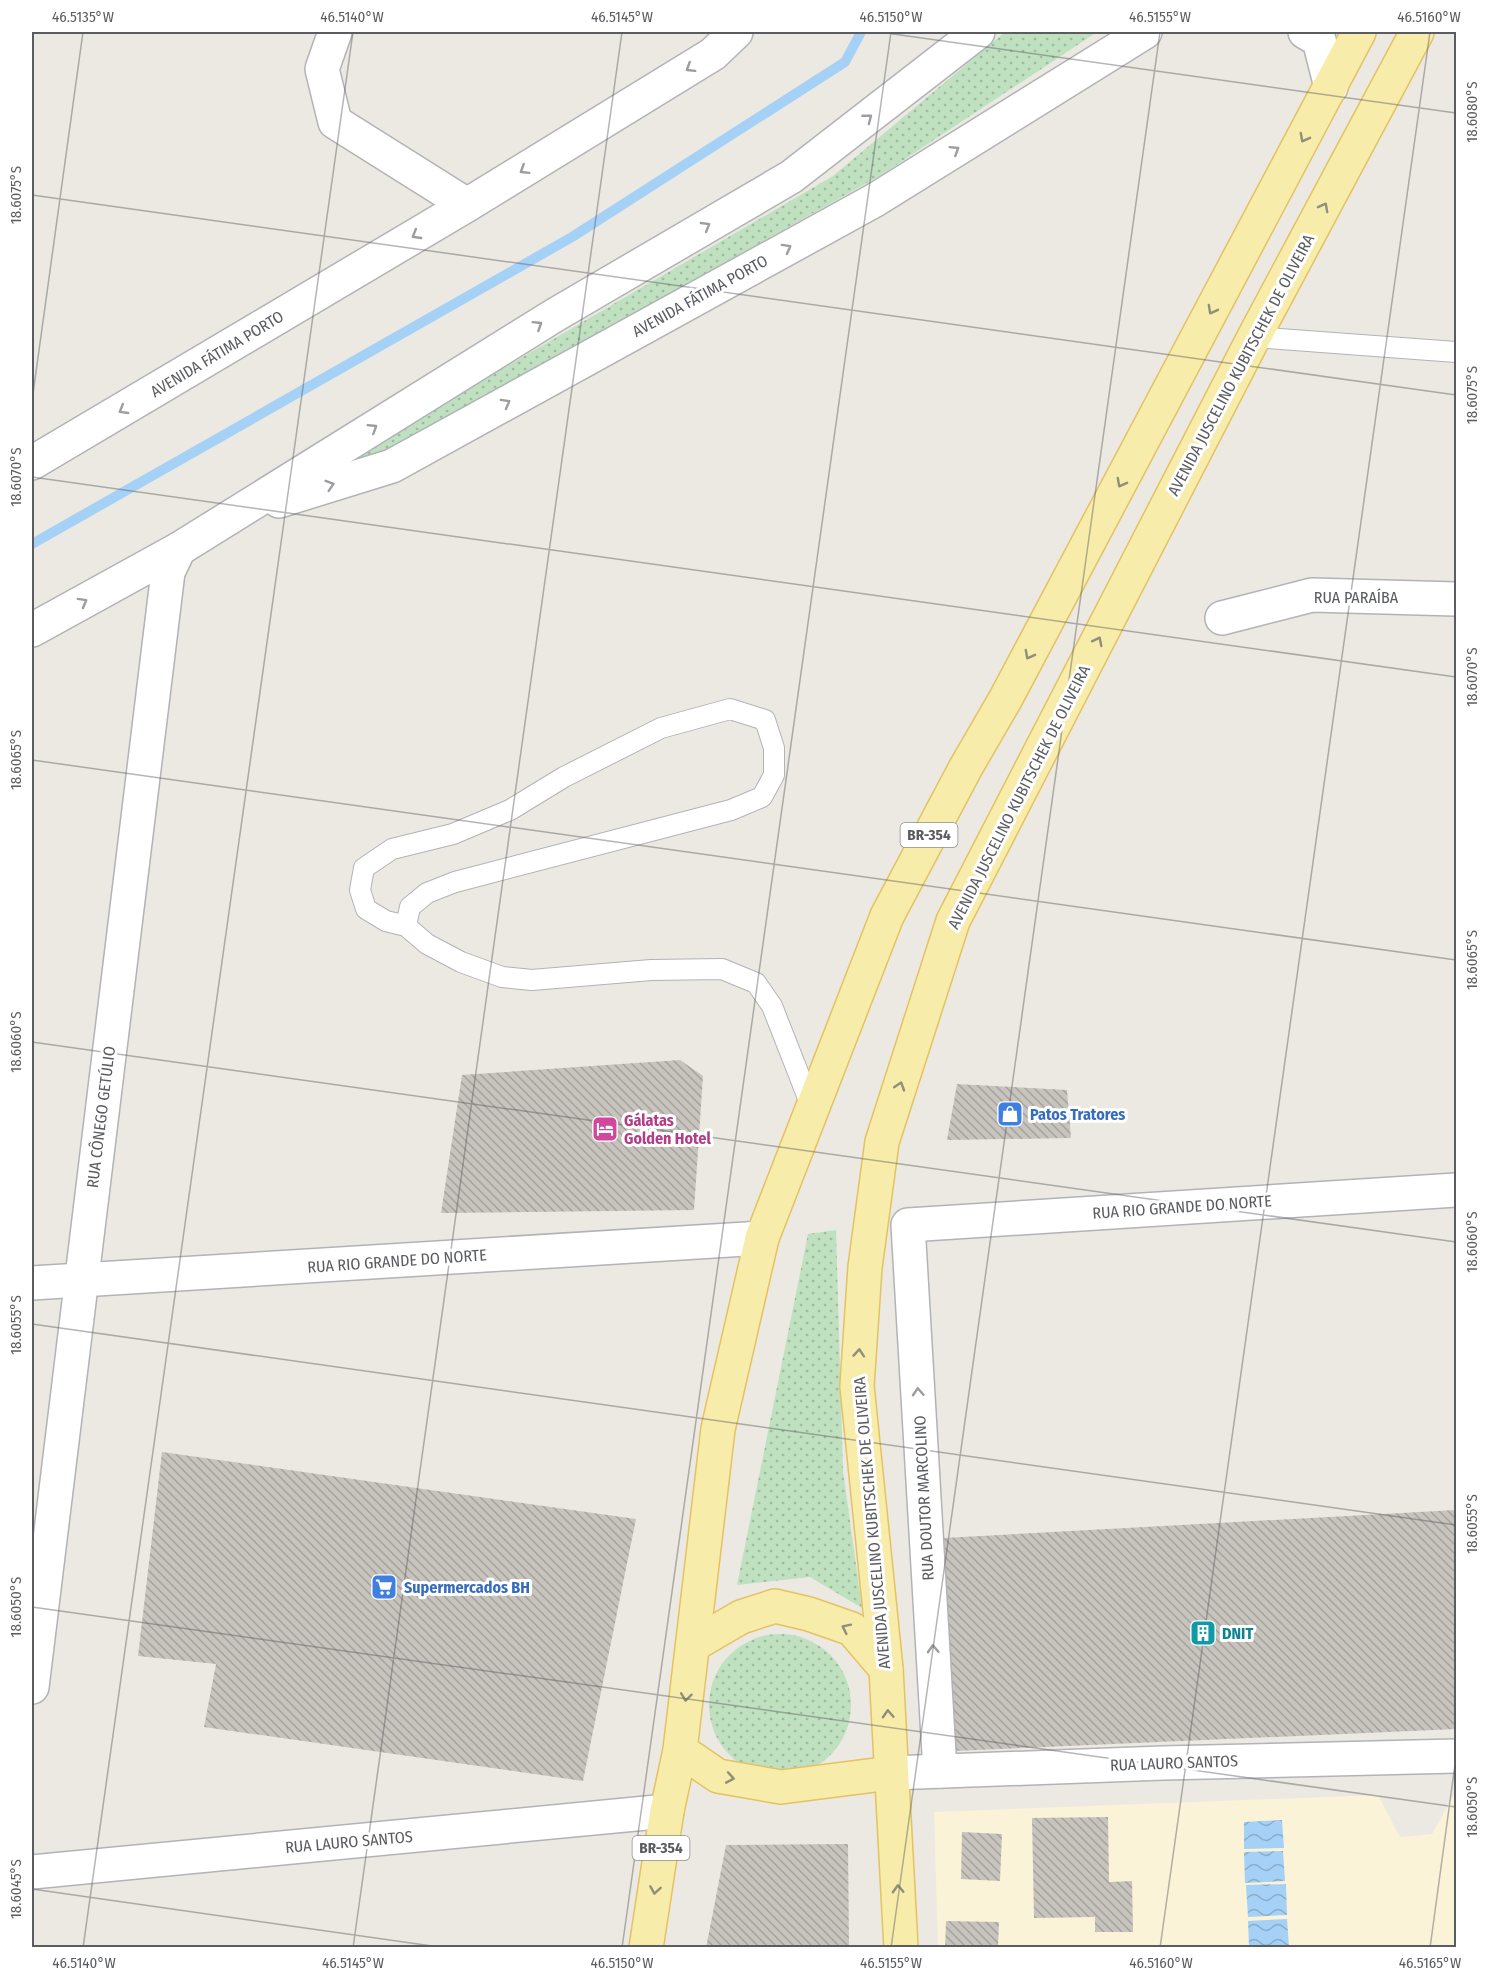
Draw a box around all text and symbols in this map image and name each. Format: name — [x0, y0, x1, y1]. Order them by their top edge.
text: 46.5135°W — [52, 8, 114, 26]
text: 46.5140°W — [320, 8, 384, 26]
text: 46.5145°W — [591, 8, 653, 26]
text: 46.5150°W — [859, 8, 923, 26]
text: 46.5155°W — [1129, 8, 1191, 26]
text: 46.5160°W — [1397, 8, 1461, 26]
one-way arrow — [686, 60, 696, 72]
text: 18.6080°S — [1463, 81, 1481, 143]
one-way arrow — [861, 114, 872, 125]
one-way arrow — [1299, 132, 1311, 143]
one-way arrow — [949, 146, 960, 157]
one-way arrow — [520, 162, 530, 174]
text: 18.6075°S — [7, 166, 25, 224]
one-way arrow — [1317, 203, 1328, 213]
one-way arrow — [700, 222, 711, 234]
one-way arrow — [412, 228, 422, 239]
street label: AVENIDA JUSCELINO KUBITSCHEK DE OLIVEIRA — [1164, 231, 1318, 499]
one-way arrow — [781, 244, 791, 255]
street label: AVENIDA FÁTIMA PORTO — [629, 251, 771, 341]
one-way arrow — [1208, 304, 1219, 315]
street label: AVENIDA FÁTIMA PORTO — [147, 307, 287, 401]
one-way arrow — [532, 322, 543, 333]
text: 18.6075°S — [1463, 366, 1481, 424]
one-way arrow — [500, 399, 510, 410]
one-way arrow — [119, 403, 129, 415]
one-way arrow — [367, 424, 377, 436]
text: 18.6070°S — [7, 447, 25, 507]
one-way arrow — [1117, 476, 1128, 487]
one-way arrow — [324, 480, 335, 492]
street label: RUA PARAÍBA — [1314, 588, 1399, 607]
one-way arrow — [77, 598, 87, 609]
one-way arrow — [1091, 636, 1102, 647]
text: 18.6070°S — [1463, 647, 1481, 707]
one-way arrow — [1025, 649, 1036, 659]
street label: AVENIDA JUSCELINO KUBITSCHEK DE OLIVEIRA — [944, 662, 1094, 932]
text: 18.6065°S — [7, 730, 25, 790]
road number: BR-354 — [900, 823, 958, 847]
text: 18.6065°S — [1463, 930, 1481, 990]
text: 18.6060°S — [7, 1011, 25, 1073]
street label: RUA CÔNEGO GETÚLIO — [82, 1045, 119, 1189]
one-way arrow — [893, 1081, 905, 1092]
shop icon: Patos Tratores — [995, 1099, 1025, 1129]
place label: Patos Tratores — [1030, 1105, 1125, 1124]
place label: Gálatas Golden Hotel — [624, 1111, 711, 1148]
hotel icon: Gálatas Golden Hotel — [590, 1114, 620, 1144]
street label: RUA RIO GRANDE DO NORTE — [1092, 1191, 1272, 1223]
text: 18.6060°S — [1463, 1211, 1481, 1273]
street label: RUA RIO GRANDE DO NORTE — [307, 1245, 487, 1277]
text: 18.6055°S — [7, 1295, 25, 1355]
one-way arrow — [852, 1348, 865, 1358]
street label: AVENIDA JUSCELINO KUBITSCHEK DE OLIVEIRA — [850, 1376, 894, 1670]
one-way arrow — [911, 1387, 924, 1396]
street label: RUA DOUTOR MARCOLINO — [910, 1415, 938, 1581]
text: 18.6055°S — [1463, 1494, 1481, 1554]
supermarket icon: Supermercados BH — [369, 1572, 399, 1602]
text: 18.6050°S — [7, 1577, 25, 1637]
place label: Supermercados BH — [404, 1578, 530, 1597]
building icon: DNIT — [1188, 1618, 1218, 1648]
one-way arrow — [841, 1624, 852, 1636]
place label: DNIT — [1222, 1624, 1253, 1643]
one-way arrow — [926, 1645, 939, 1654]
one-way arrow — [681, 1693, 693, 1702]
one-way arrow — [882, 1710, 895, 1719]
street label: RUA LAURO SANTOS — [1110, 1751, 1238, 1775]
one-way arrow — [725, 1771, 735, 1784]
text: 18.6050°S — [1463, 1777, 1481, 1837]
street label: RUA LAURO SANTOS — [284, 1827, 414, 1857]
road number: BR-354 — [632, 1836, 690, 1860]
text: 18.6045°S — [7, 1859, 25, 1919]
one-way arrow — [649, 1885, 662, 1895]
one-way arrow — [892, 1885, 905, 1894]
text: 46.5140°W — [52, 1954, 116, 1972]
text: 46.5145°W — [322, 1954, 384, 1972]
text: 46.5150°W — [590, 1954, 654, 1972]
text: 46.5155°W — [860, 1954, 922, 1972]
text: 46.5160°W — [1129, 1954, 1193, 1972]
text: 46.5165°W — [1399, 1954, 1461, 1972]

